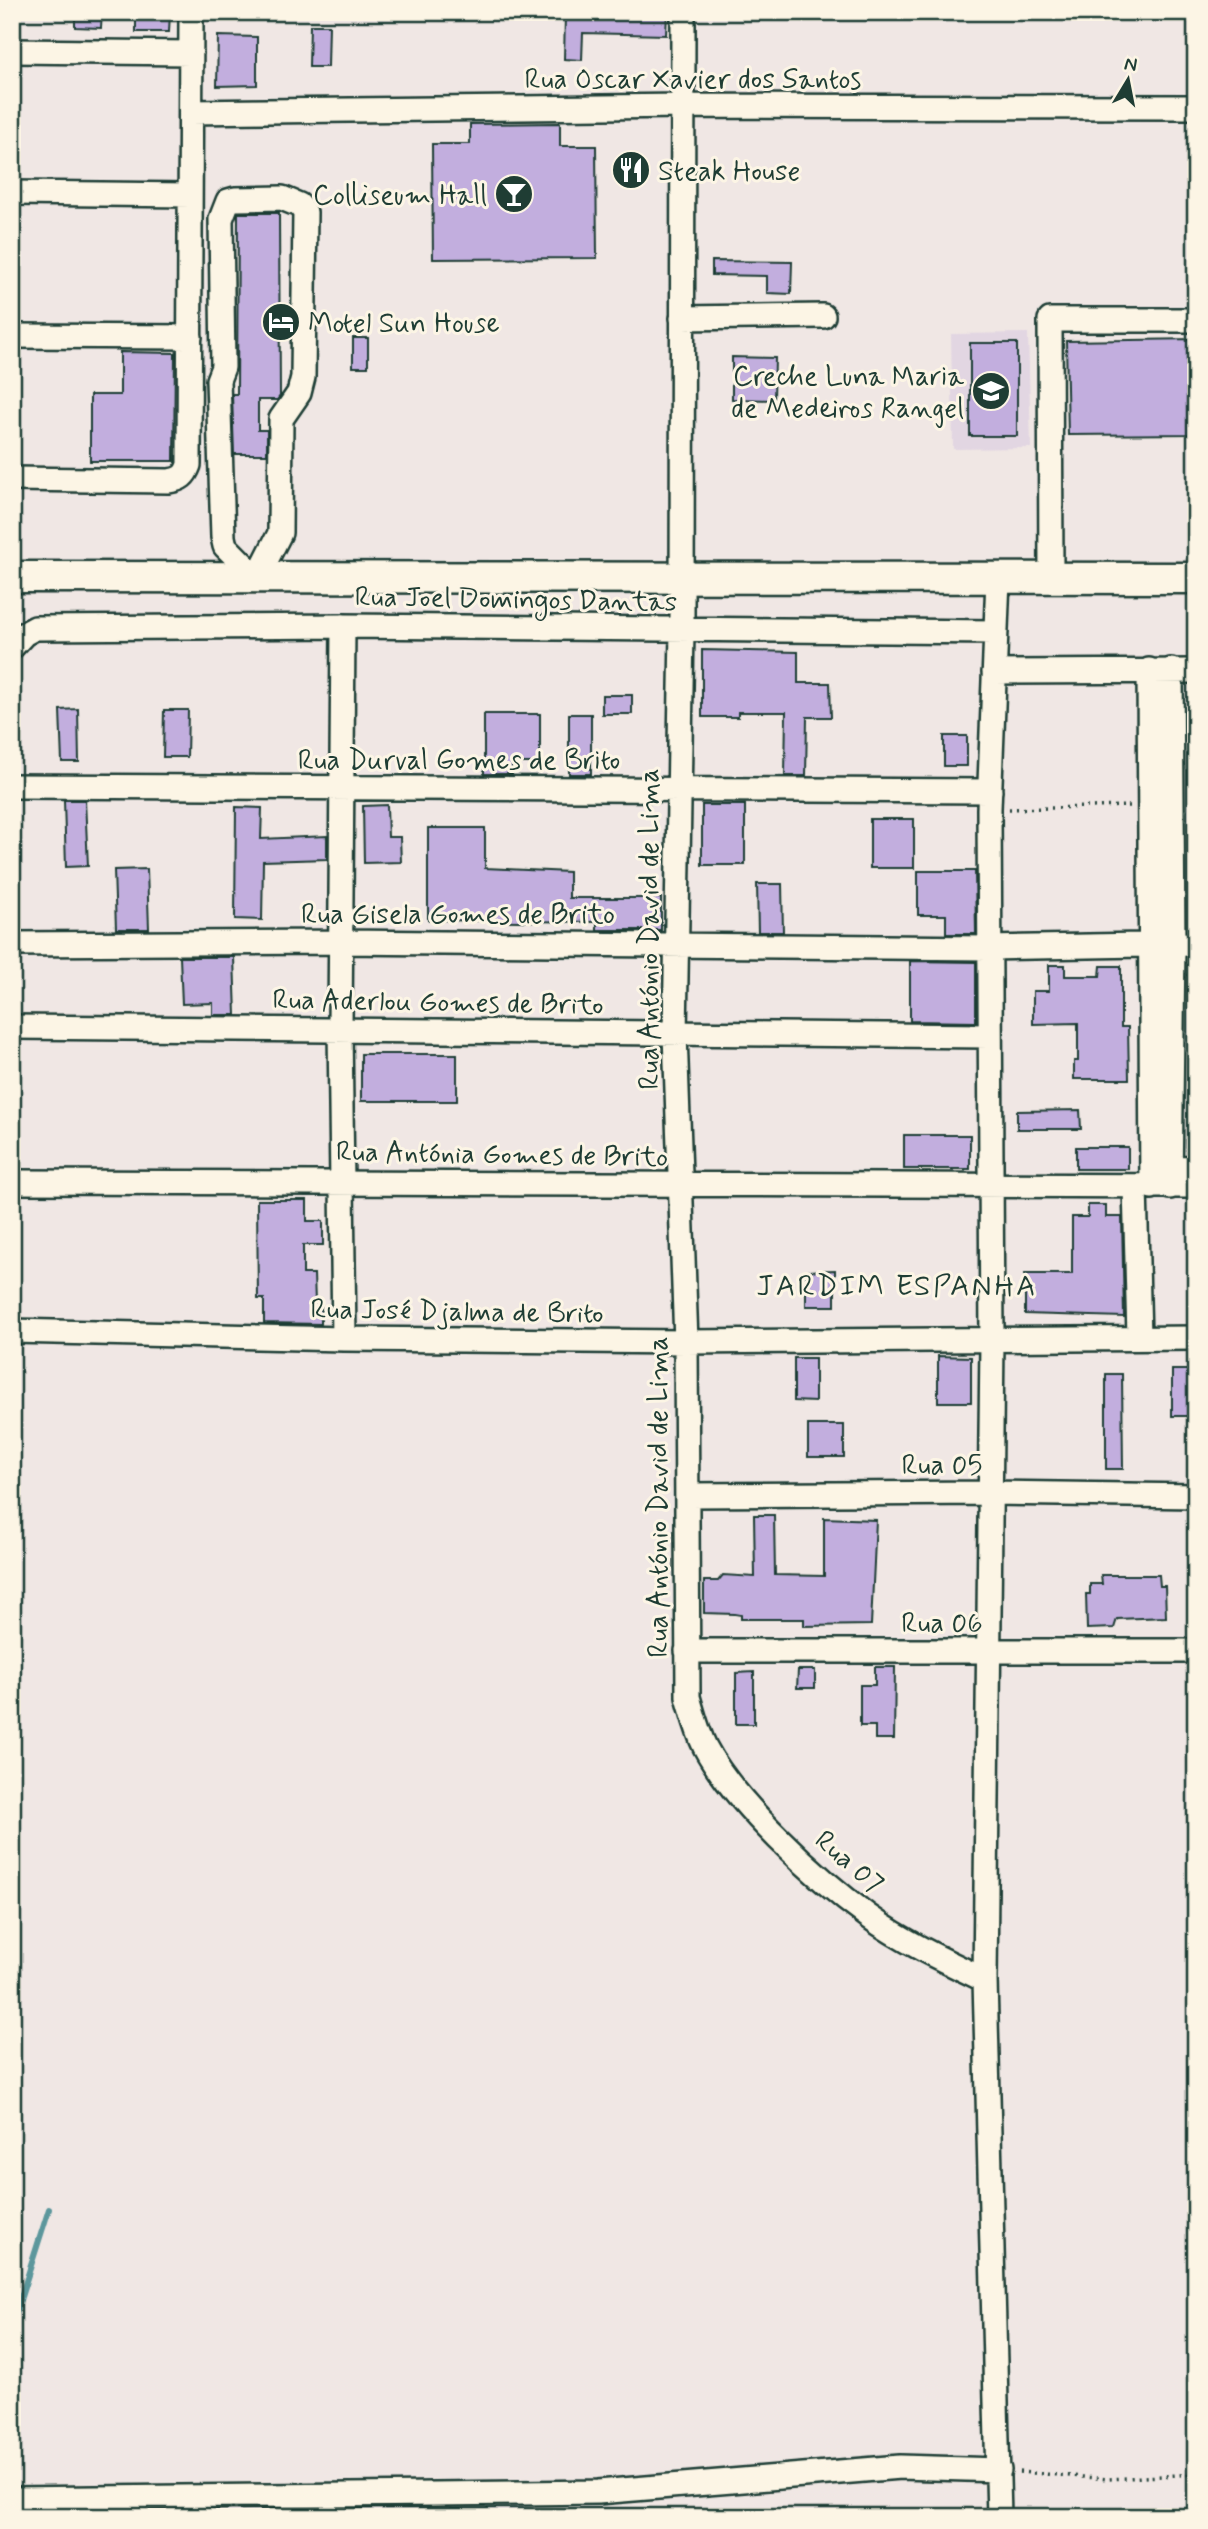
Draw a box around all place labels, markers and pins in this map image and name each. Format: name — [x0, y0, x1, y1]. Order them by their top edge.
restaurant icon: Steak House — [610, 149, 652, 191]
place label: Steak House — [658, 154, 800, 191]
bar icon: Colliseum Hall — [493, 173, 535, 215]
place label: Colliseum Hall — [313, 178, 487, 215]
hotel icon: Motel Sun House — [260, 301, 302, 343]
place label: Motel Sun House — [308, 306, 500, 343]
place label: Creche Luna Maria de Medeiros Rangel — [731, 359, 964, 428]
school or university icon: Creche Luna Maria de Medeiros Rangel — [970, 370, 1012, 412]

